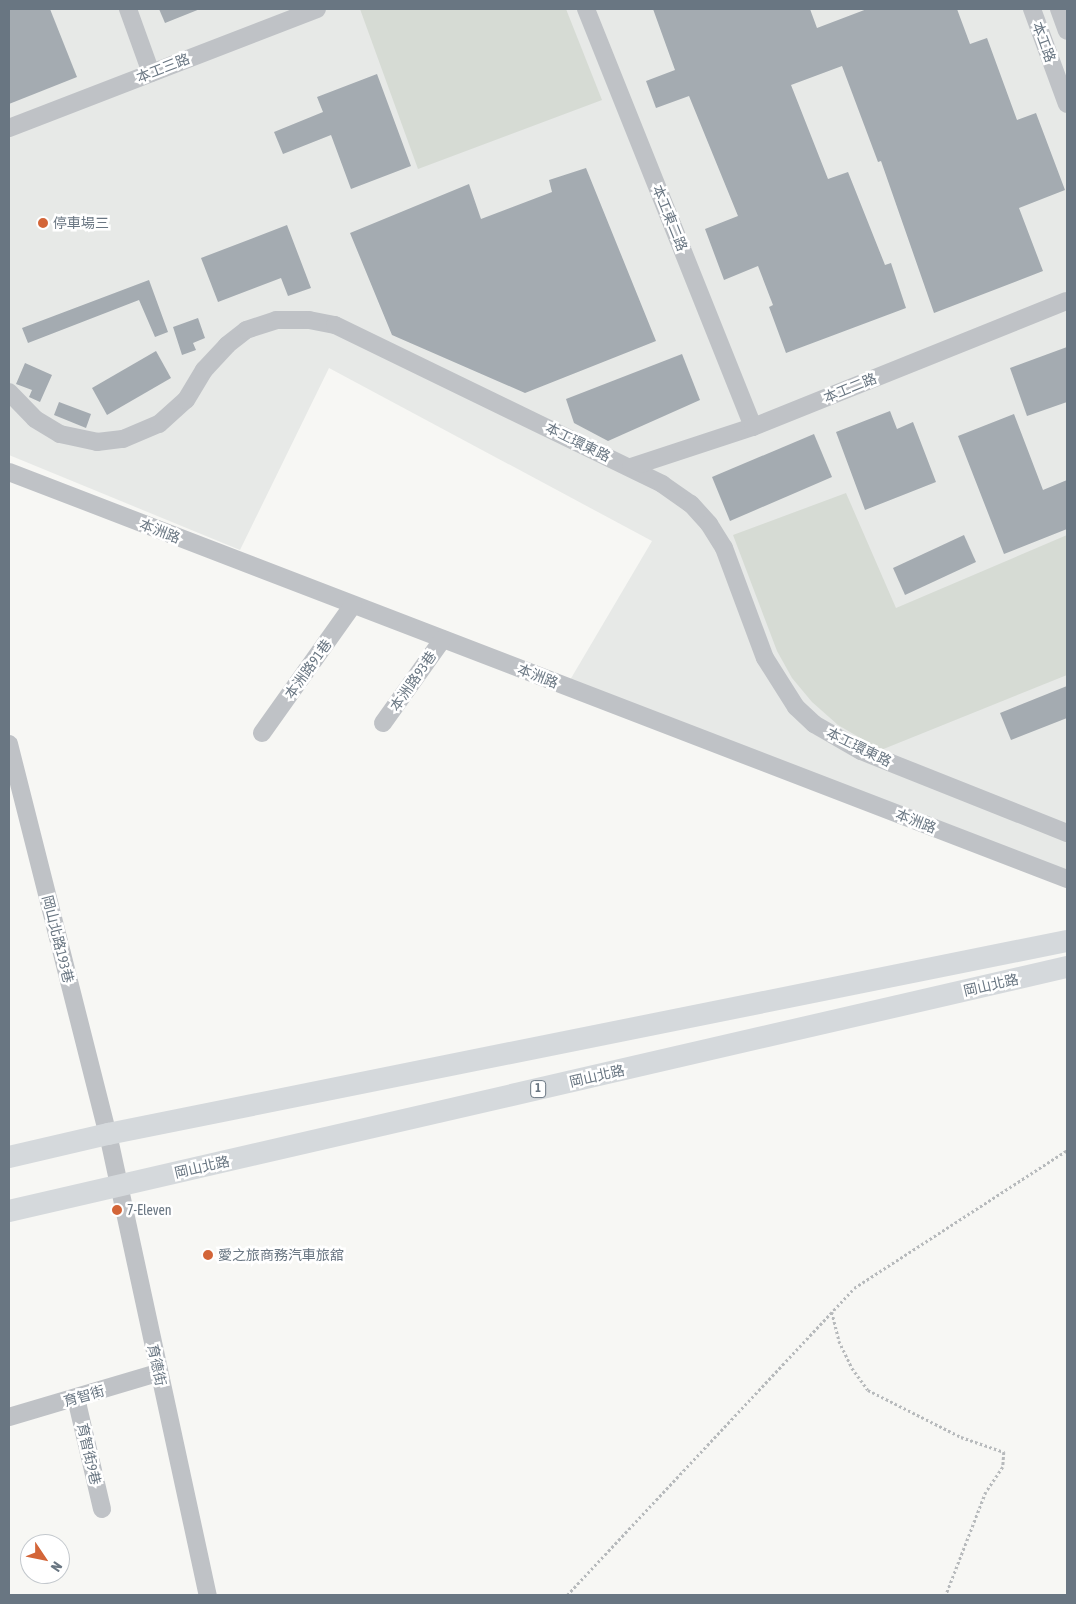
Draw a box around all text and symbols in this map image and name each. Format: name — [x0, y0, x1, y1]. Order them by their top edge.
street label: 本工路 — [1029, 19, 1059, 65]
street label: 本工三路 — [134, 50, 192, 86]
street label: 本工東二路 — [649, 182, 691, 254]
place label: 停車場三 — [53, 215, 109, 231]
marker: 停車場三 — [37, 217, 49, 229]
street label: 本工二路 — [821, 370, 879, 406]
street label: 本工環東路 — [543, 419, 613, 465]
street label: 本洲路 — [137, 516, 183, 546]
street label: 本洲路91巷 — [281, 636, 335, 702]
street label: 本洲路93巷 — [386, 648, 440, 714]
street label: 本洲路 — [515, 661, 561, 691]
street label: 本工環東路 — [824, 724, 894, 770]
street label: 本洲路 — [893, 806, 939, 836]
street label: 岡山北路193巷 — [39, 893, 77, 985]
street label: 岡山北路 — [962, 971, 1020, 999]
street label: 岡山北路 — [568, 1062, 626, 1090]
road number: 1 — [529, 1080, 547, 1098]
street label: 岡山北路 — [173, 1153, 231, 1181]
place label: 7-Eleven — [127, 1202, 172, 1218]
marker: 7-Eleven — [111, 1204, 123, 1216]
place label: 愛之旅商務汽車旅舘 — [218, 1247, 344, 1263]
marker: 愛之旅商務汽車旅舘 — [202, 1249, 214, 1261]
street label: 育德街 — [144, 1343, 170, 1387]
street label: 育智街 — [61, 1382, 107, 1410]
street label: 育智街9巷 — [74, 1422, 104, 1486]
north arrow — [20, 1534, 70, 1584]
text: N — [48, 1559, 66, 1575]

